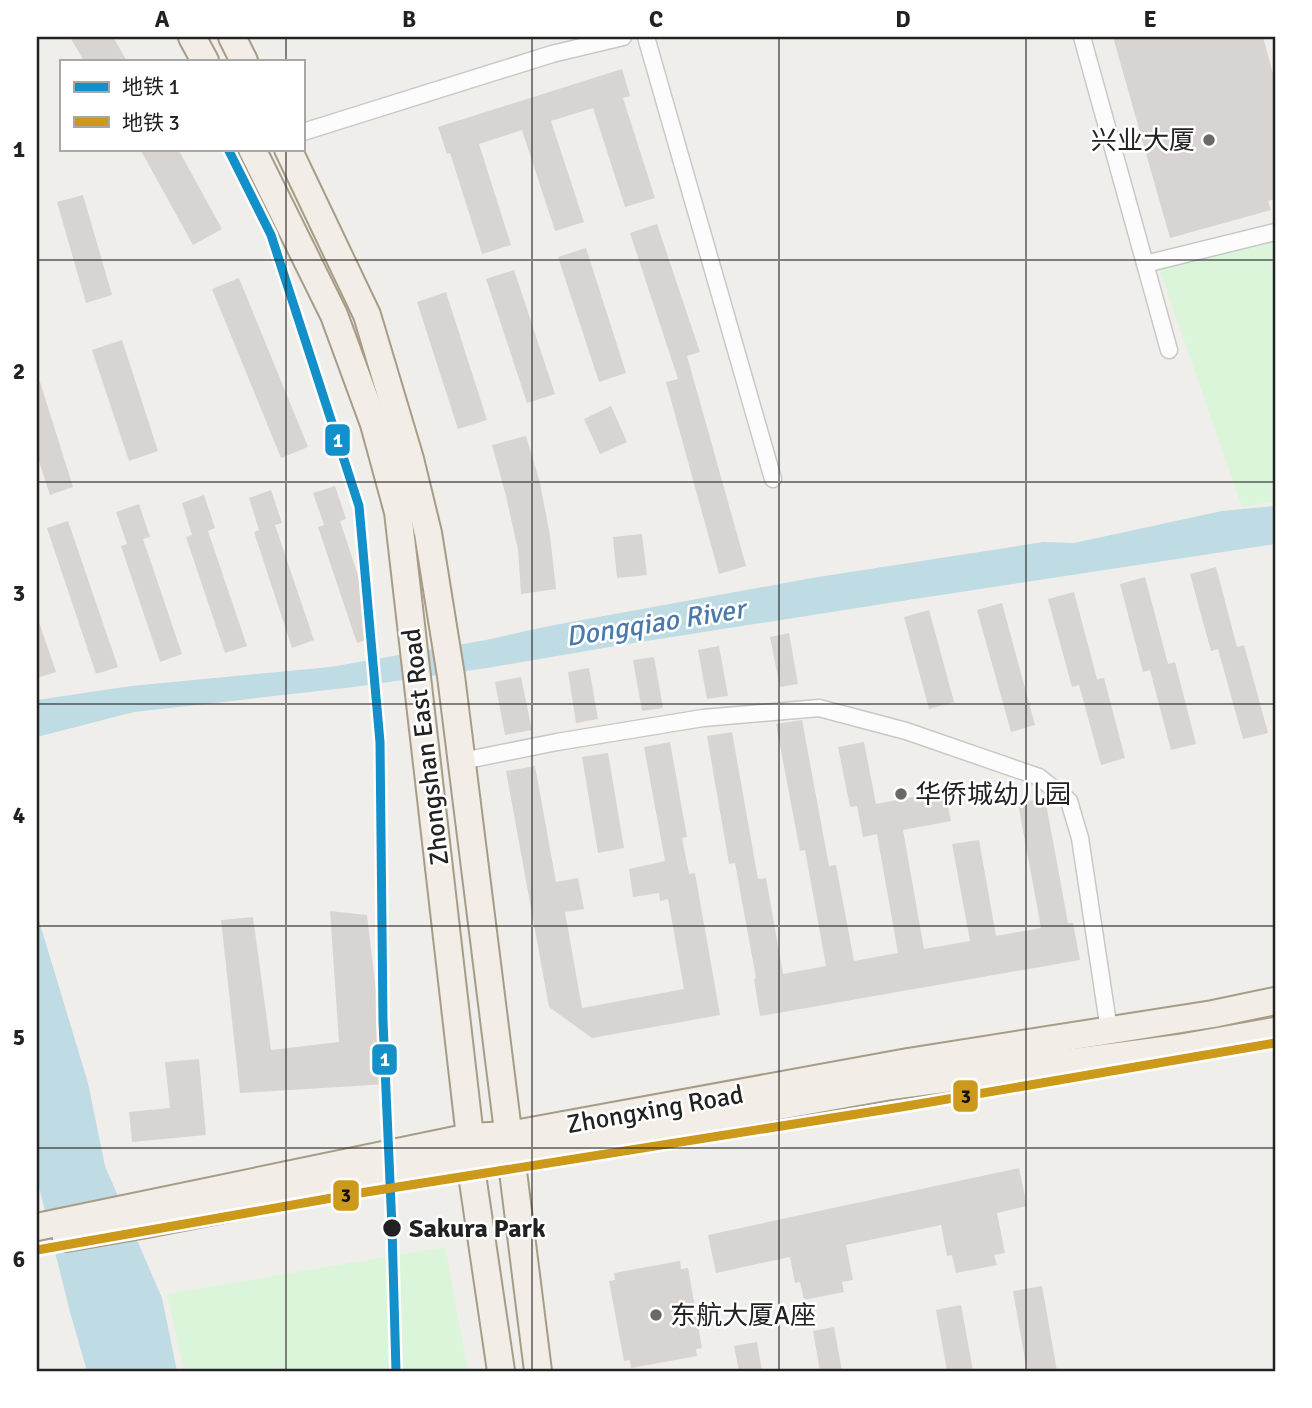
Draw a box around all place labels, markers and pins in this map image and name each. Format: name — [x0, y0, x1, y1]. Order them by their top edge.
place label: 兴业大厦 — [1091, 125, 1195, 157]
marker: 兴业大厦 — [1201, 132, 1217, 148]
place label: 华侨城幼儿园 — [915, 779, 1071, 811]
marker: 华侨城幼儿园 — [893, 786, 909, 802]
place label: Sakura Park — [409, 1213, 546, 1245]
marker: Sakura Park — [381, 1217, 403, 1239]
place label: 东航大厦A座 — [670, 1300, 816, 1332]
marker: 东航大厦A座 — [648, 1307, 664, 1323]

